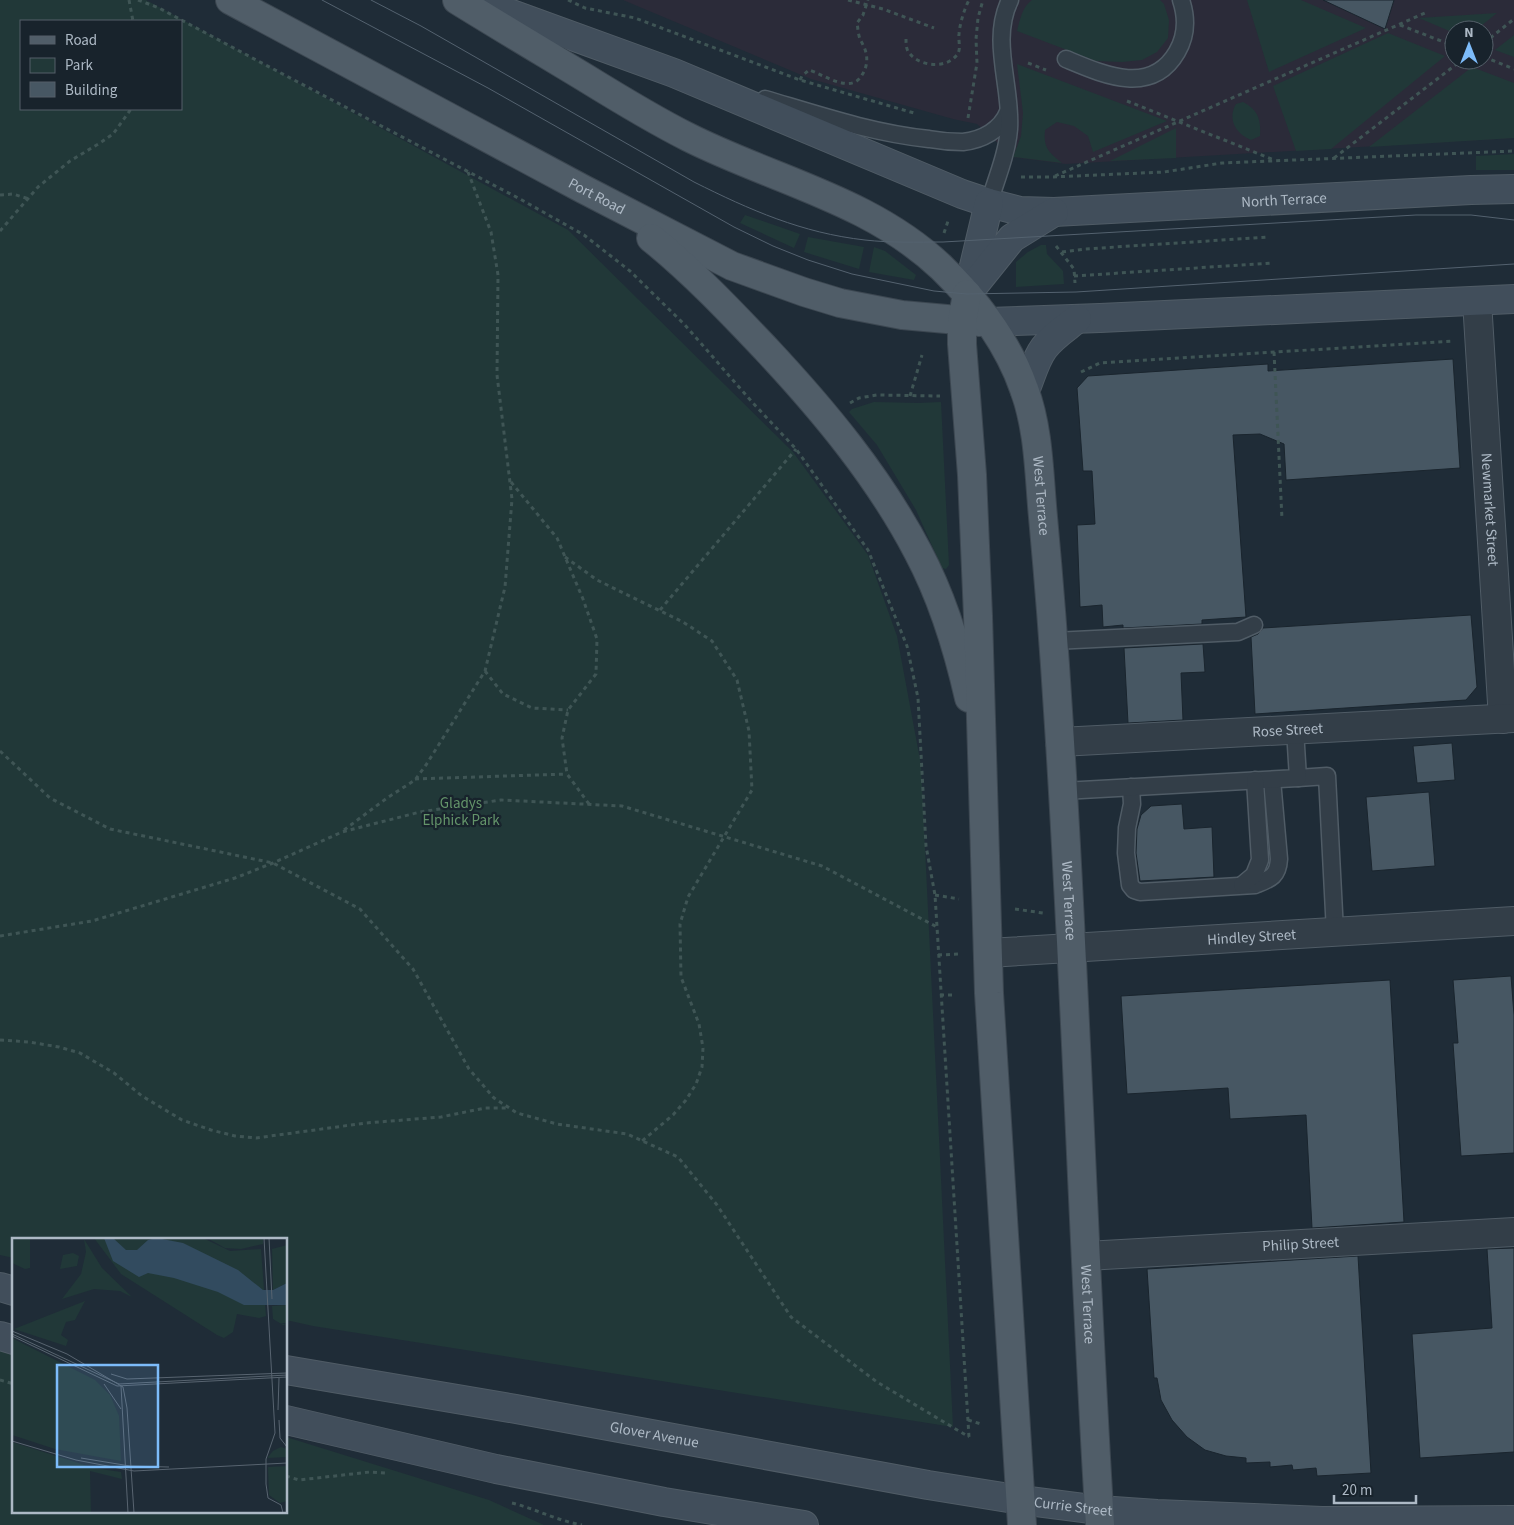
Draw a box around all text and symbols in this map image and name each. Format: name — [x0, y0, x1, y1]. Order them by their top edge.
legend — [20, 20, 182, 110]
north arrow — [1444, 20, 1494, 70]
text: N — [1464, 23, 1474, 43]
text: Road — [65, 30, 97, 51]
text: Park — [65, 55, 94, 76]
text: Building — [65, 80, 118, 101]
street label: Port Road — [565, 173, 629, 220]
street label: North Terrace — [1241, 187, 1327, 213]
street label: Newmarket Street — [1476, 452, 1504, 567]
street label: West Terrace — [1028, 455, 1055, 536]
street label: Rose Street — [1252, 718, 1324, 742]
park label: Gladys Elphick Park — [422, 793, 500, 831]
street label: West Terrace — [1056, 861, 1082, 941]
street label: Hindley Street — [1206, 924, 1297, 950]
street label: Philip Street — [1262, 1231, 1340, 1257]
inset map — [12, 1238, 288, 1512]
street label: West Terrace — [1076, 1264, 1100, 1345]
street label: Glover Avenue — [608, 1416, 701, 1453]
scale bar — [1334, 1472, 1416, 1504]
text: 20 m — [1342, 1480, 1372, 1501]
street label: Currie Street — [1033, 1491, 1113, 1521]

